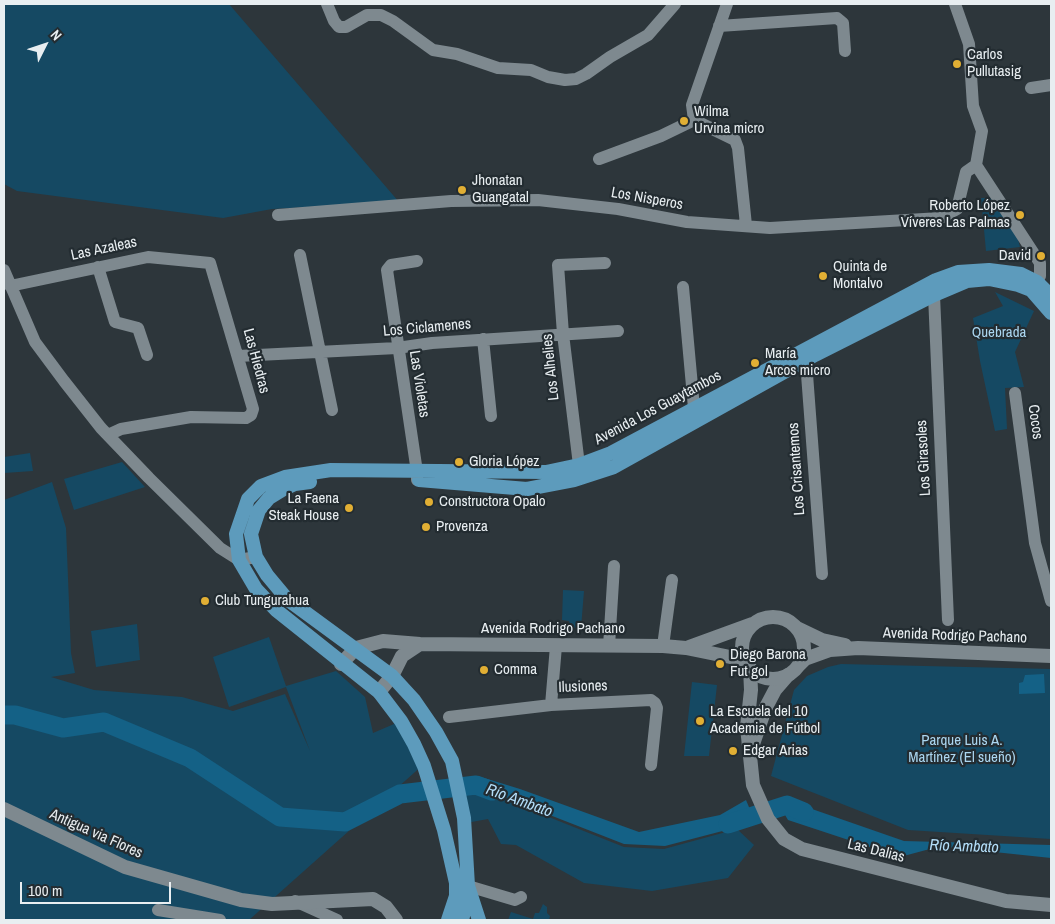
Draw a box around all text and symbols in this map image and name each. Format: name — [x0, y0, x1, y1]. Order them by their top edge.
north arrow — [20, 20, 70, 70]
text: N — [47, 26, 66, 44]
place label: Carlos Pullutasig — [967, 46, 1021, 81]
marker: Carlos Pullutasig — [951, 58, 963, 70]
place label: Wilma Urvina micro — [694, 103, 764, 138]
marker: Wilma Urvina micro — [678, 115, 690, 127]
place label: Jhonatan Guangatal — [472, 172, 529, 207]
marker: Jhonatan Guangatal — [456, 184, 468, 196]
street label: Los Nisperos — [610, 184, 684, 214]
place label: Roberto López Víveres Las Palmas — [901, 197, 1010, 232]
marker: Roberto López Víveres Las Palmas — [1014, 209, 1026, 221]
street label: Las Azaleas — [69, 233, 139, 265]
place label: David — [999, 247, 1031, 265]
marker: David — [1035, 250, 1047, 262]
place label: Quinta de Montalvo — [833, 258, 887, 293]
marker: Quinta de Montalvo — [817, 270, 829, 282]
street label: Los Ciclamenes — [382, 315, 472, 341]
park label: Quebrada — [972, 324, 1026, 342]
street label: Las Hiedras — [239, 327, 273, 395]
street label: Los Alhelies — [539, 333, 563, 401]
place label: María Arcos micro — [765, 345, 831, 380]
street label: Las Violetas — [405, 349, 433, 419]
marker: María Arcos micro — [749, 357, 761, 369]
street label: Avenida Los Guaytambos — [591, 367, 725, 449]
street label: Cocos — [1024, 403, 1046, 441]
street label: Los Girasoles — [913, 420, 935, 496]
street label: Los Crisantemos — [785, 422, 809, 516]
place label: Gloria López — [469, 453, 539, 471]
marker: Gloria López — [453, 456, 465, 468]
place label: La Faena Steak House — [269, 490, 339, 525]
place label: Constructora Opalo — [439, 493, 546, 511]
marker: Constructora Opalo — [423, 496, 435, 508]
marker: La Faena Steak House — [343, 502, 355, 514]
place label: Provenza — [436, 518, 488, 536]
marker: Provenza — [420, 521, 432, 533]
place label: Club Tungurahua — [215, 592, 309, 610]
marker: Club Tungurahua — [199, 595, 211, 607]
street label: Avenida Rodrigo Pachano — [481, 620, 625, 638]
street label: Avenida Rodrigo Pachano — [883, 624, 1027, 648]
place label: Diego Barona Fut gol — [730, 646, 806, 681]
marker: Diego Barona Fut gol — [714, 658, 726, 670]
place label: Comma — [494, 661, 537, 679]
marker: Comma — [478, 664, 490, 676]
street label: Ilusiones — [558, 677, 608, 697]
place label: La Escuela del 10 Academia de Fútbol — [710, 703, 820, 738]
marker: La Escuela del 10 Academia de Fútbol — [694, 715, 706, 727]
park label: Parque Luis A. Martínez (El sueño) — [908, 732, 1016, 767]
place label: Edgar Arias — [743, 742, 808, 760]
marker: Edgar Arias — [727, 745, 739, 757]
water label: Río Ambato — [483, 780, 555, 822]
street label: Antigua via Flores — [47, 805, 145, 863]
street label: Las Dalias — [846, 835, 906, 867]
water label: Río Ambato — [929, 836, 999, 858]
scale bar — [22, 872, 174, 904]
text: 100 m — [28, 880, 62, 901]

